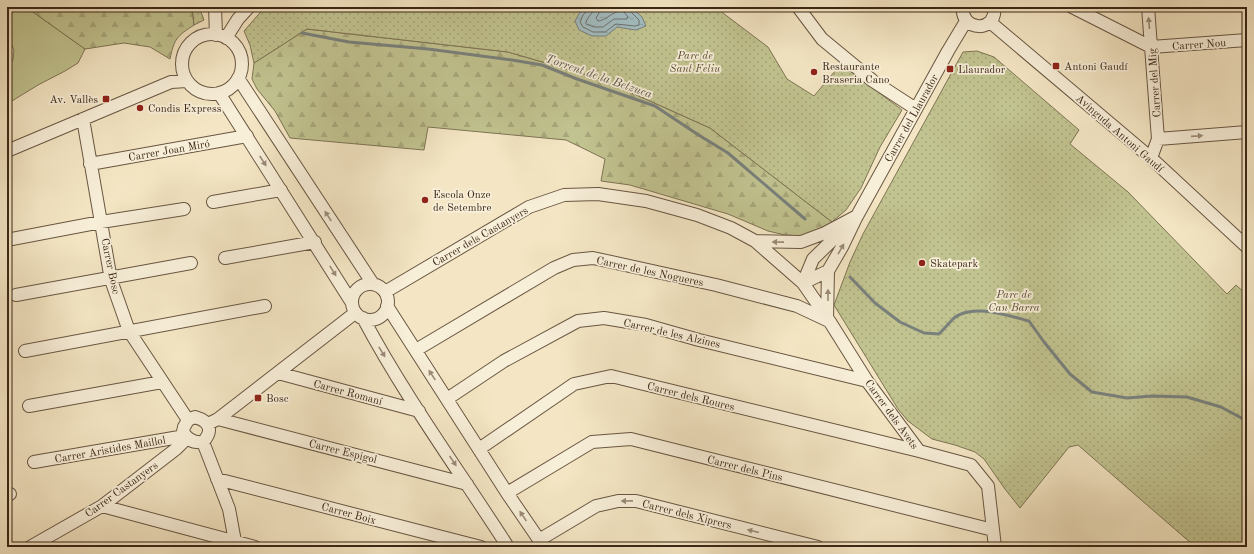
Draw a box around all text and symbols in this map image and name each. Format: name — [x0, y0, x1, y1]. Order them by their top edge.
one-way arrow — [1146, 17, 1153, 29]
street label: Carrer Nou — [1172, 38, 1227, 53]
street label: Carrer del Mig — [1148, 48, 1163, 118]
park label: Parc de Sant Feliu — [670, 51, 721, 75]
water label: Torrent de la Betzuca — [544, 53, 654, 101]
marker: Antoni Gaudí — [1051, 61, 1061, 71]
place label: Restaurante Braseria Cano — [822, 62, 890, 86]
place label: Antoni Gaudí — [1064, 62, 1129, 73]
marker: Llaurador — [945, 64, 955, 74]
place label: Llaurador — [958, 65, 1006, 76]
marker: Restaurante Braseria Cano — [809, 67, 819, 77]
street label: Carrer del Llaurador — [884, 73, 941, 165]
street label: Avinguda Antoni Gaudí — [1073, 93, 1166, 176]
marker: Av. Vallès — [101, 94, 111, 104]
place label: Av. Vallès — [49, 95, 98, 106]
marker: Condis Express — [135, 103, 145, 113]
place label: Condis Express — [148, 104, 222, 115]
one-way arrow — [1191, 133, 1203, 140]
street label: Carrer Joan Miró — [128, 139, 211, 164]
one-way arrow — [259, 156, 267, 166]
place label: Escola Onze de Setembre — [433, 190, 492, 214]
marker: Escola Onze de Setembre — [420, 195, 430, 205]
street label: Carrer dels Castanyers — [431, 205, 531, 269]
one-way arrow — [325, 211, 332, 222]
street label: Carrer Bosc — [98, 237, 121, 296]
one-way arrow — [771, 239, 784, 245]
one-way arrow — [837, 243, 844, 255]
street label: Carrer de les Nogueres — [595, 256, 705, 289]
marker: Skatepark — [917, 258, 927, 268]
place label: Skatepark — [930, 259, 979, 270]
one-way arrow — [329, 265, 336, 277]
one-way arrow — [825, 288, 831, 301]
park label: Parc de Can Barra — [988, 290, 1040, 314]
street label: Carrer de les Alzines — [622, 318, 721, 351]
one-way arrow — [378, 347, 386, 357]
one-way arrow — [428, 369, 435, 381]
street label: Carrer dels Avets — [862, 378, 920, 452]
street label: Carrer Romaní — [312, 379, 384, 408]
street label: Carrer dels Roures — [646, 381, 736, 414]
marker: Bosc — [253, 393, 263, 403]
place label: Bosc — [266, 394, 289, 405]
street label: Carrer Aristides Maillol — [54, 435, 167, 466]
street label: Carrer Espigol — [307, 439, 378, 466]
street label: Carrer dels Pins — [706, 455, 784, 484]
one-way arrow — [449, 456, 456, 467]
street label: Carrer Castanyers — [83, 460, 160, 520]
one-way arrow — [620, 498, 633, 504]
street label: Carrer dels Xiprers — [641, 499, 733, 532]
street label: Carrer Boix — [320, 502, 377, 527]
one-way arrow — [519, 511, 527, 522]
one-way arrow — [747, 527, 759, 533]

